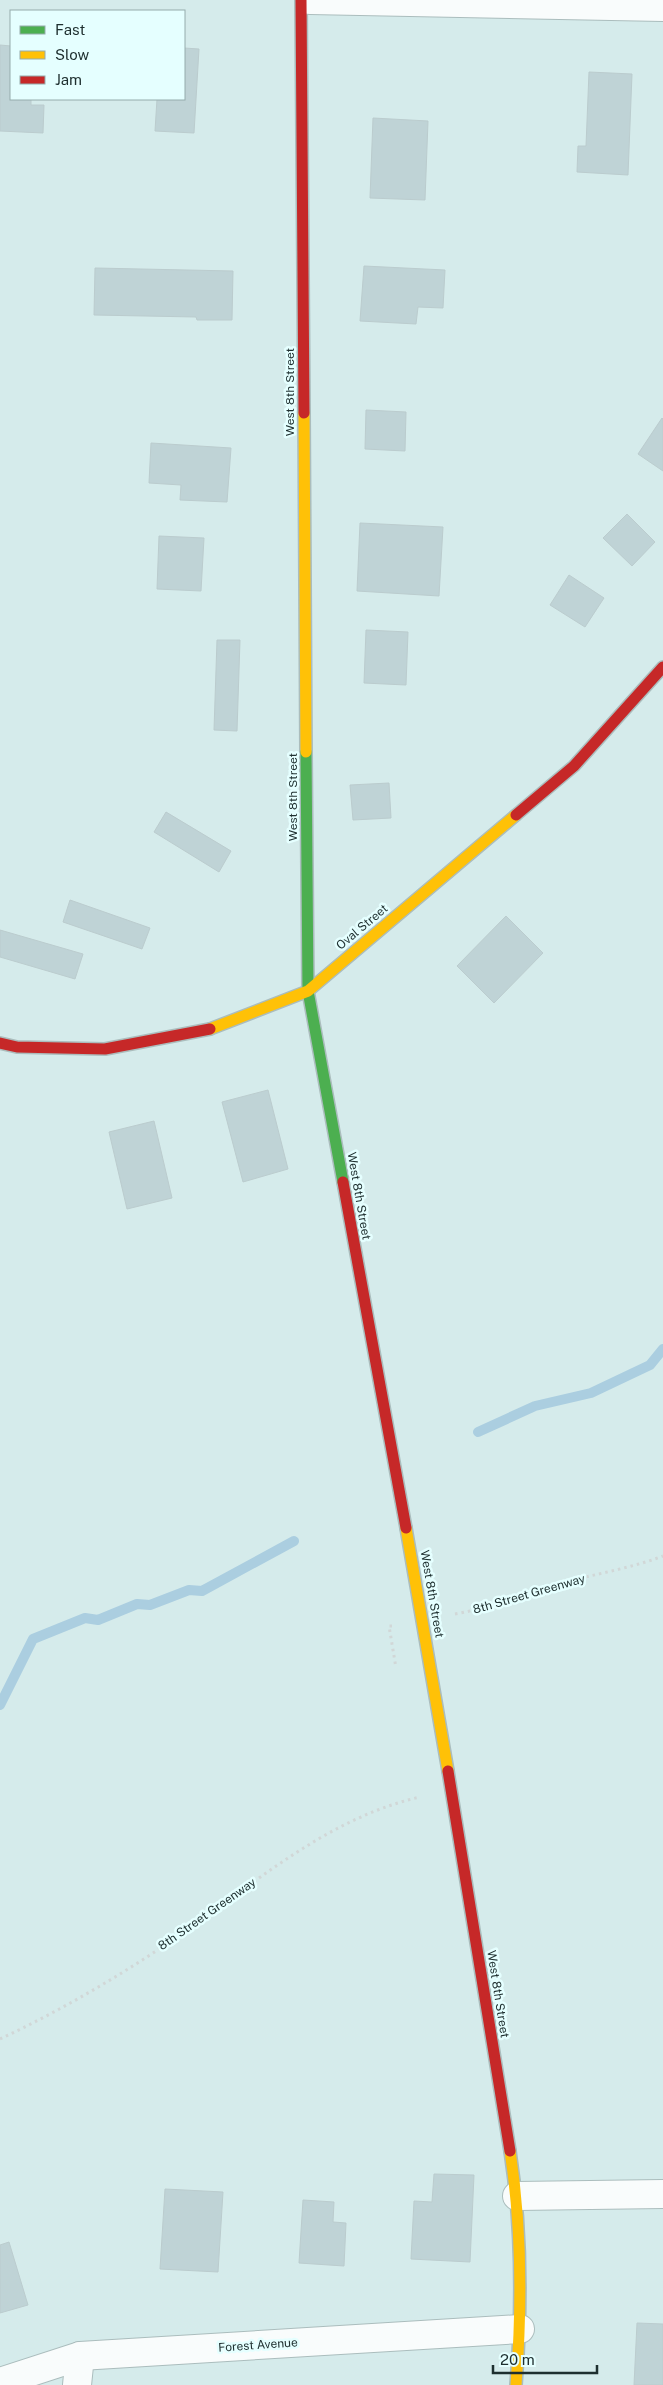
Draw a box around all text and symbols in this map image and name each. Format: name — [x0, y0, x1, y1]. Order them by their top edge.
legend — [10, 10, 185, 100]
text: Fast — [55, 21, 85, 38]
text: Slow — [55, 46, 90, 63]
text: Jam — [55, 71, 82, 88]
street label: West 8th Street — [283, 347, 297, 436]
street label: West 8th Street — [286, 752, 300, 841]
street label: Oval Street — [333, 901, 391, 953]
street label: West 8th Street — [344, 1151, 374, 1241]
street label: West 8th Street — [417, 1549, 447, 1639]
street label: 8th Street Greenway — [471, 1571, 587, 1617]
street label: 8th Street Greenway — [155, 1875, 259, 1953]
street label: West 8th Street — [484, 1949, 512, 2039]
street label: Forest Avenue — [218, 2335, 298, 2355]
scale bar — [493, 2342, 597, 2374]
text: 20 m — [500, 2351, 535, 2368]

